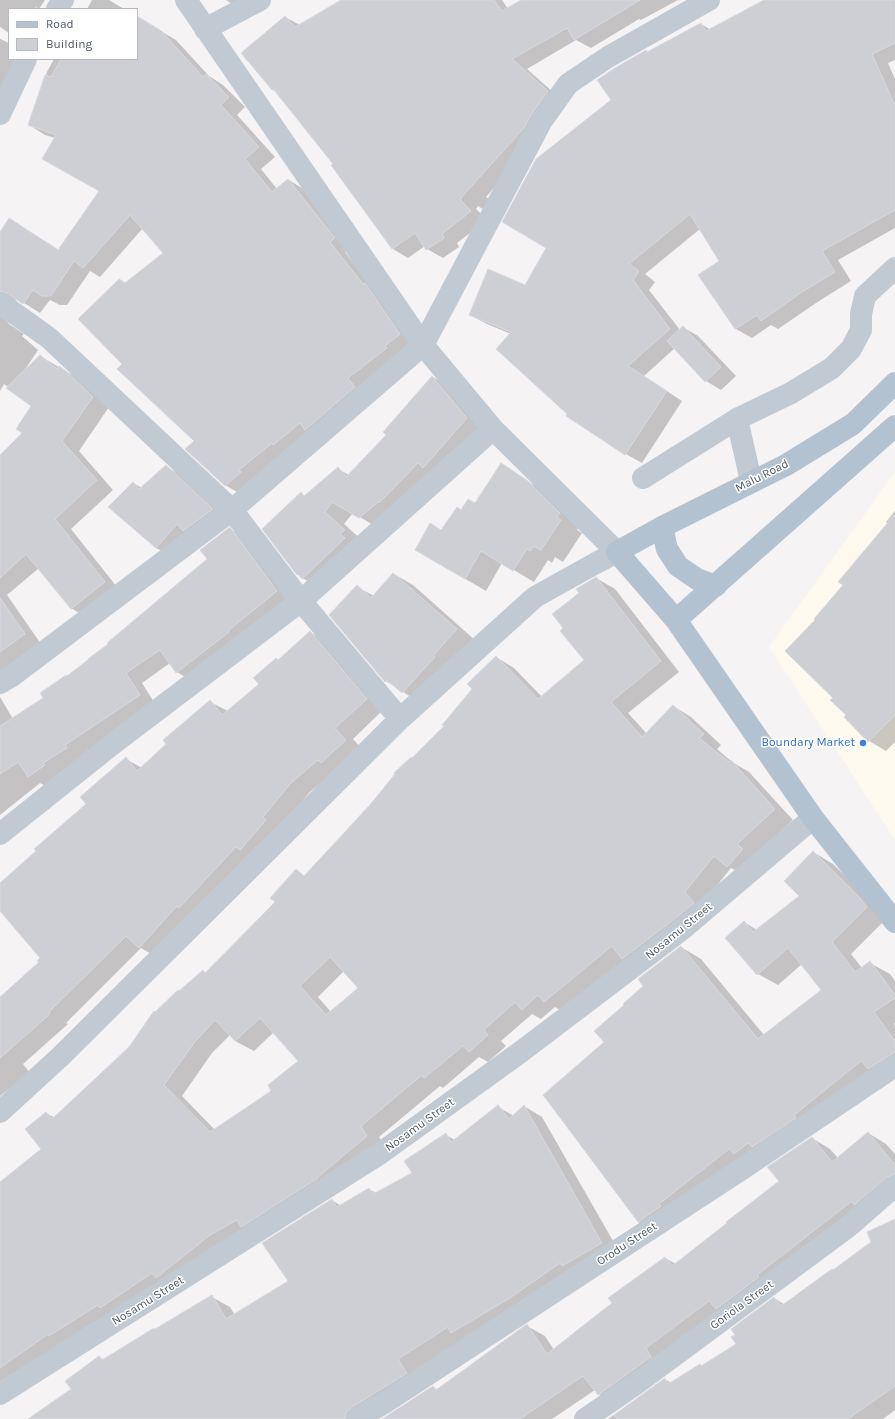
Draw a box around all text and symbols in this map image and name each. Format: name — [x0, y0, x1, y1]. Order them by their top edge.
legend — [8, 8, 138, 60]
text: Road — [46, 17, 74, 31]
text: Building — [46, 37, 92, 51]
street label: Malu Road — [733, 456, 791, 496]
place label: Boundary Market — [761, 736, 855, 750]
marker: Boundary Market — [858, 738, 868, 748]
street label: Nosamu Street — [643, 900, 715, 962]
street label: Nosamu Street — [383, 1095, 457, 1155]
street label: Orodu Street — [594, 1219, 660, 1269]
street label: Nosamu Street — [109, 1273, 187, 1329]
street label: Goriola Street — [708, 1277, 776, 1333]

